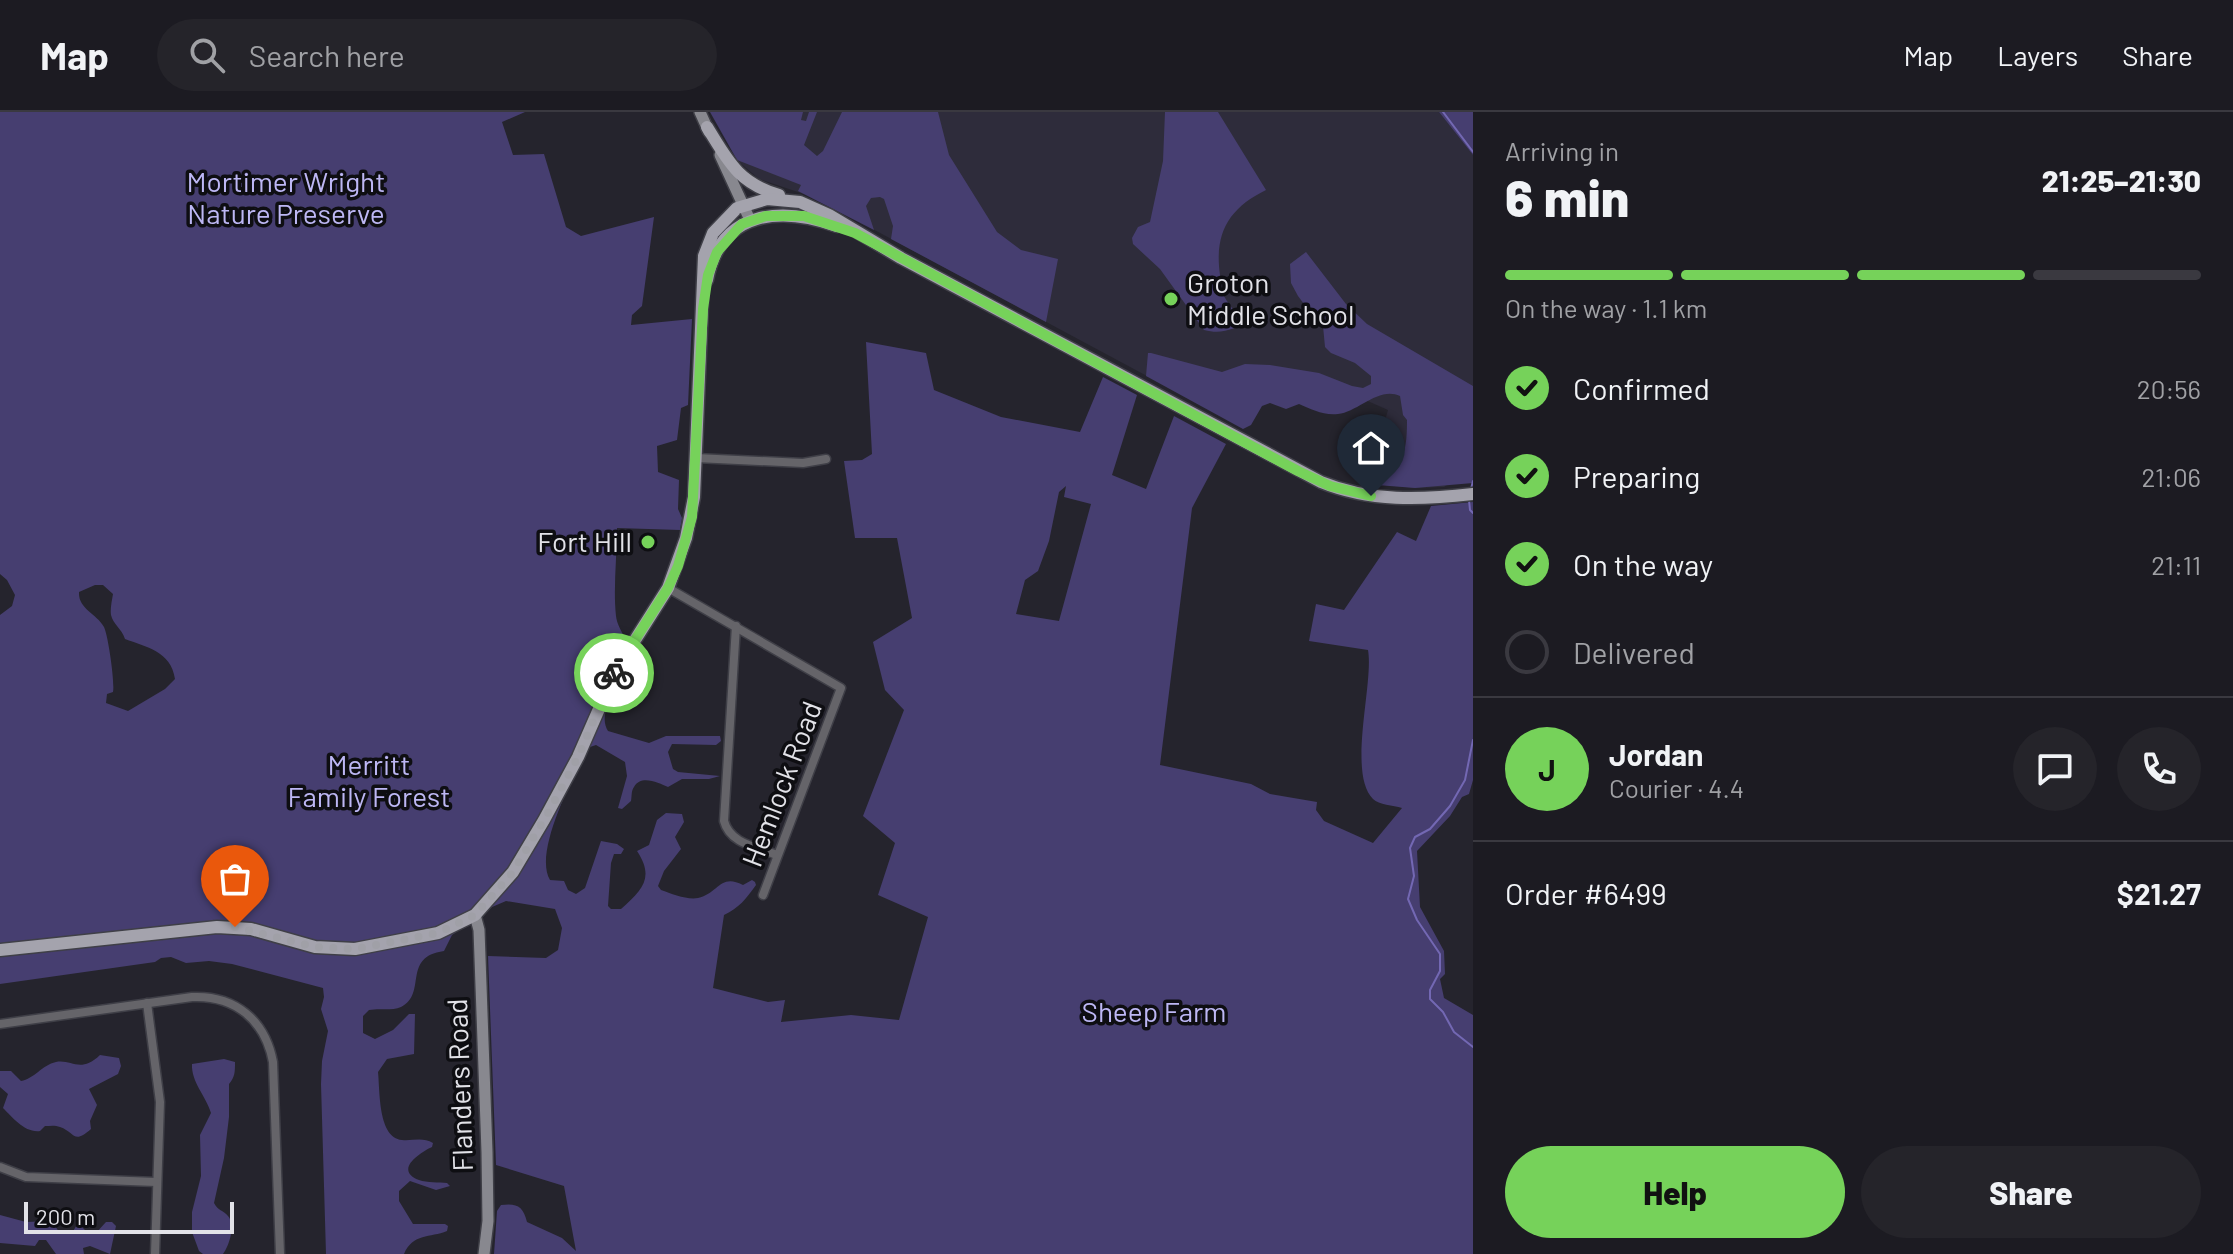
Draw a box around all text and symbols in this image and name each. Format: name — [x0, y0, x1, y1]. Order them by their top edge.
search box — [157, 19, 717, 91]
text: Map — [40, 32, 109, 78]
icon: search — [185, 33, 229, 77]
text: Search here — [249, 37, 405, 73]
text: Map — [1903, 38, 1953, 72]
text: Layers — [1997, 38, 2078, 72]
text: Share — [2122, 38, 2193, 72]
text: Arriving in — [1505, 135, 1619, 166]
text: 21:25–21:30 — [2042, 162, 2201, 198]
park label: Mortimer Wright Nature Preserve — [187, 164, 385, 230]
text: 6 min — [1505, 165, 1629, 227]
place label: Groton Middle School — [1187, 265, 1354, 331]
marker: Groton Middle School — [1162, 290, 1180, 308]
text: On the way · 1.1 km — [1505, 292, 1707, 323]
icon: check — [1505, 366, 1549, 410]
text: Confirmed — [1573, 370, 1710, 406]
text: 20:56 — [2137, 373, 2201, 404]
pin — [1337, 414, 1405, 496]
icon: home — [1349, 426, 1393, 470]
icon: check — [1505, 454, 1549, 498]
text: Preparing — [1573, 458, 1700, 494]
text: 21:06 — [2141, 461, 2201, 492]
place label: Fort Hill — [537, 524, 632, 558]
marker: Fort Hill — [639, 533, 657, 551]
icon: check — [1505, 542, 1549, 586]
text: On the way — [1573, 546, 1713, 582]
text: 21:11 — [2151, 549, 2201, 580]
courier — [574, 633, 654, 713]
text: Delivered — [1573, 634, 1695, 670]
icon: bike — [592, 651, 636, 695]
street label: Hemlock Road — [734, 696, 828, 871]
button: chat — [2013, 727, 2097, 811]
button: phone — [2117, 727, 2201, 811]
text: Jordan — [1609, 736, 1704, 772]
park label: Merritt Family Forest — [288, 747, 450, 813]
text: J — [1538, 751, 1556, 787]
text: Courier · 4.4 — [1609, 772, 1744, 803]
pin — [201, 845, 269, 927]
icon: bag — [213, 857, 257, 901]
text: Order #6499 — [1505, 875, 1667, 911]
text: $21.27 — [2117, 875, 2201, 911]
park label: Sheep Farm — [1082, 994, 1226, 1028]
street label: Flanders Road — [439, 998, 479, 1172]
button: Help — [1505, 1146, 1845, 1238]
button: Share — [1861, 1146, 2201, 1238]
scale bar — [24, 1198, 234, 1234]
text: 200 m — [36, 1203, 95, 1229]

